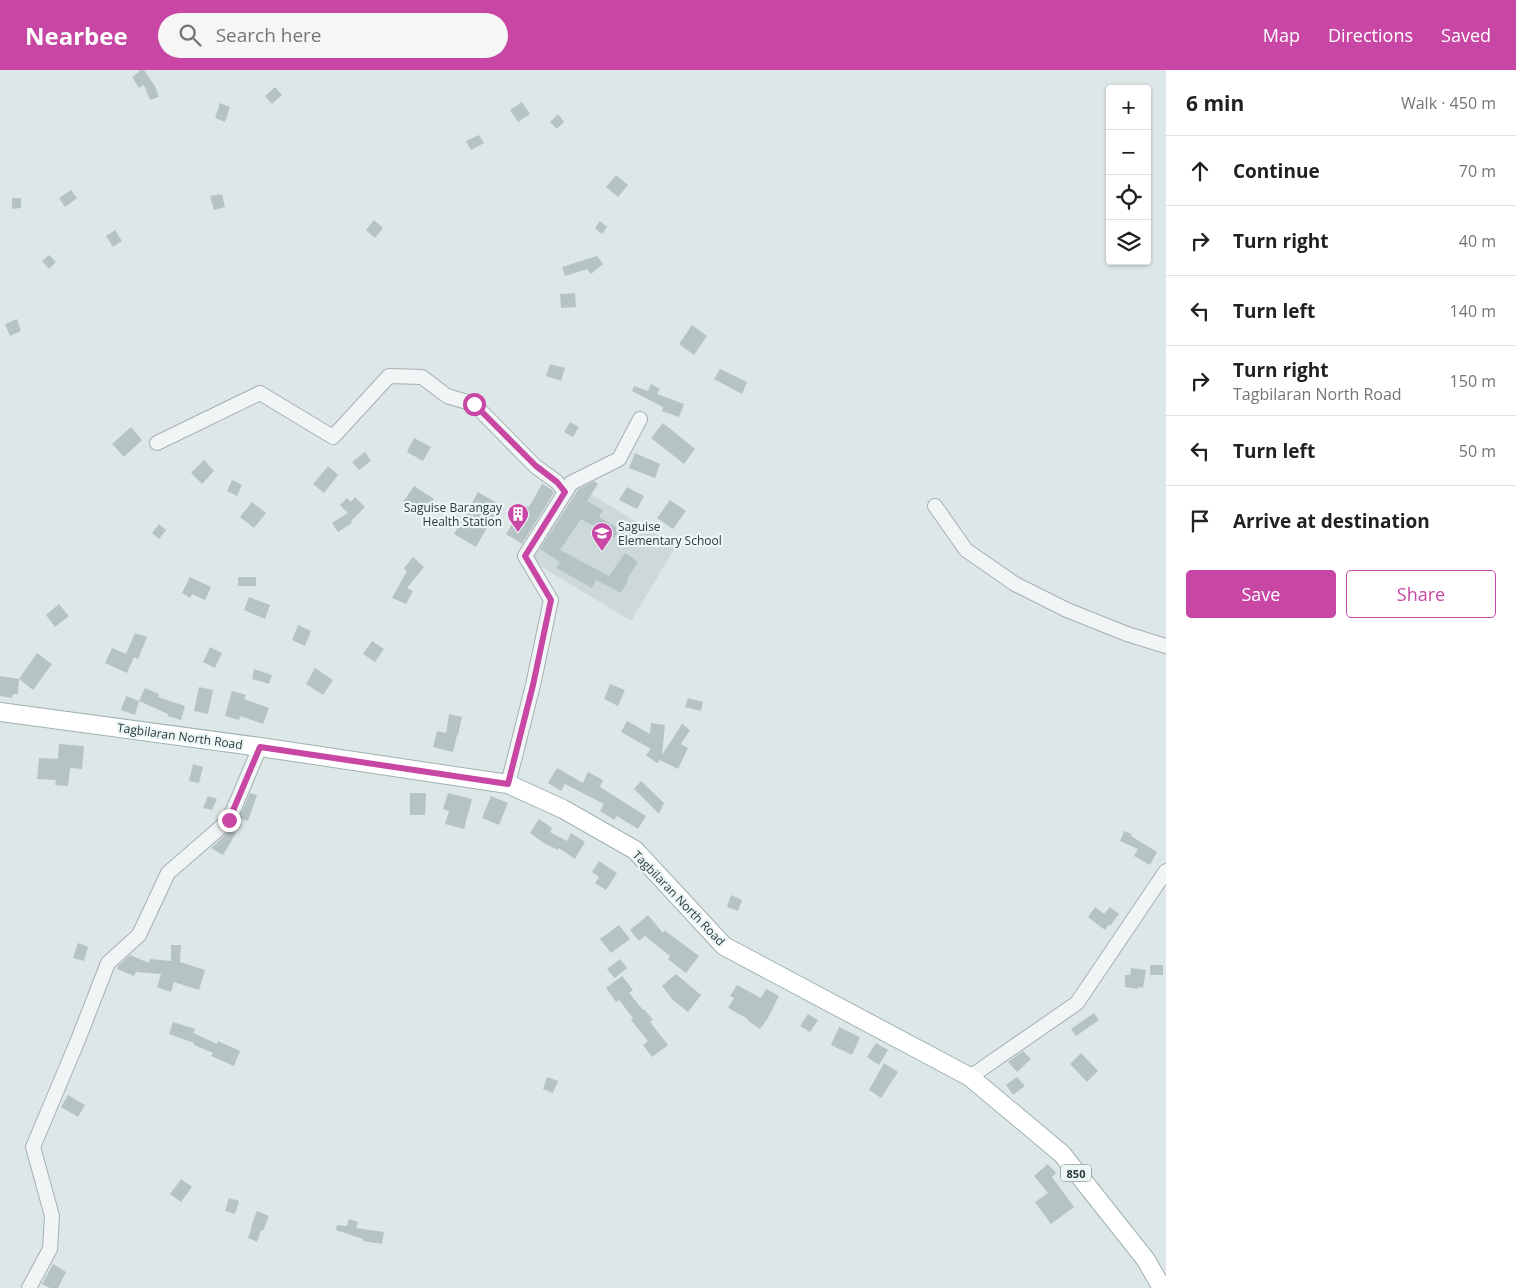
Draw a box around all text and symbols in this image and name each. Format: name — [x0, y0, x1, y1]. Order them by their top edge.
search box — [158, 13, 508, 58]
text: Nearbee — [25, 19, 128, 52]
icon: search — [176, 21, 204, 49]
text: Search here — [216, 22, 322, 48]
text: Map — [1263, 23, 1300, 47]
text: Directions — [1328, 23, 1413, 47]
text: Saved — [1441, 23, 1491, 47]
map controls — [1106, 85, 1151, 265]
button: + — [1106, 85, 1151, 130]
text: 6 min — [1186, 89, 1244, 117]
text: Walk · 450 m — [1401, 92, 1496, 114]
button: − — [1106, 130, 1151, 175]
icon: ahead — [1186, 157, 1214, 185]
text: Continue — [1233, 158, 1320, 184]
text: 70 m — [1459, 160, 1496, 182]
button: locate — [1106, 175, 1151, 220]
button: layers — [1106, 220, 1151, 265]
icon: right — [1186, 227, 1214, 255]
text: Turn right — [1233, 228, 1328, 254]
text: 40 m — [1459, 230, 1496, 252]
icon: left — [1186, 297, 1214, 325]
text: Turn left — [1233, 298, 1315, 324]
text: 140 m — [1450, 300, 1496, 322]
text: Turn right — [1233, 357, 1328, 383]
icon: right — [1186, 367, 1214, 395]
text: 150 m — [1450, 370, 1496, 392]
text: Tagbilaran North Road — [1233, 383, 1402, 405]
route start — [463, 393, 486, 416]
icon: left — [1186, 437, 1214, 465]
text: Turn left — [1233, 438, 1315, 464]
text: 50 m — [1459, 440, 1496, 462]
place label: Saguise Barangay Health Station — [404, 499, 503, 530]
building icon: Saguise Barangay Health Station — [506, 502, 530, 533]
icon: arrive — [1186, 507, 1214, 535]
text: Arrive at destination — [1233, 508, 1430, 534]
place label: Saguise Elementary School — [618, 518, 722, 549]
school or university icon: Saguise Elementary School — [590, 521, 614, 552]
button: Save — [1186, 570, 1336, 618]
button: Share — [1346, 570, 1496, 618]
street label: Tagbilaran North Road — [116, 719, 244, 753]
route end — [218, 809, 241, 832]
street label: Tagbilaran North Road — [629, 847, 729, 949]
road number: 850 — [1061, 1164, 1091, 1182]

